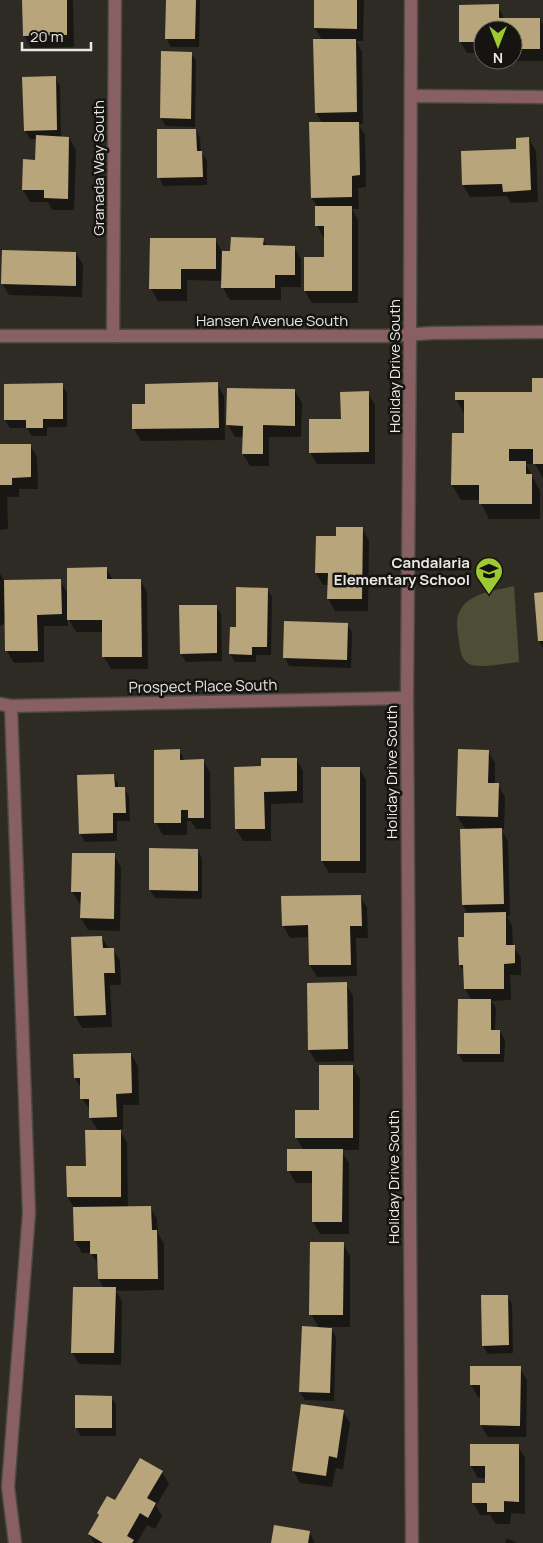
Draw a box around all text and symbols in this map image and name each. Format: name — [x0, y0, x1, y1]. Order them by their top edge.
scale bar — [22, 20, 91, 52]
north arrow — [473, 20, 523, 70]
text: 20 m — [30, 26, 63, 47]
text: N — [493, 49, 503, 68]
street label: Granada Way South — [88, 100, 109, 236]
street label: Holiday Drive South — [384, 299, 405, 433]
street label: Hansen Avenue South — [196, 310, 348, 331]
place label: Candalaria Elementary School — [334, 552, 470, 590]
school or university icon: Candalaria Elementary School — [474, 556, 504, 595]
street label: Prospect Place South — [129, 674, 278, 698]
street label: Holiday Drive South — [381, 705, 402, 839]
street label: Holiday Drive South — [383, 1110, 404, 1244]

